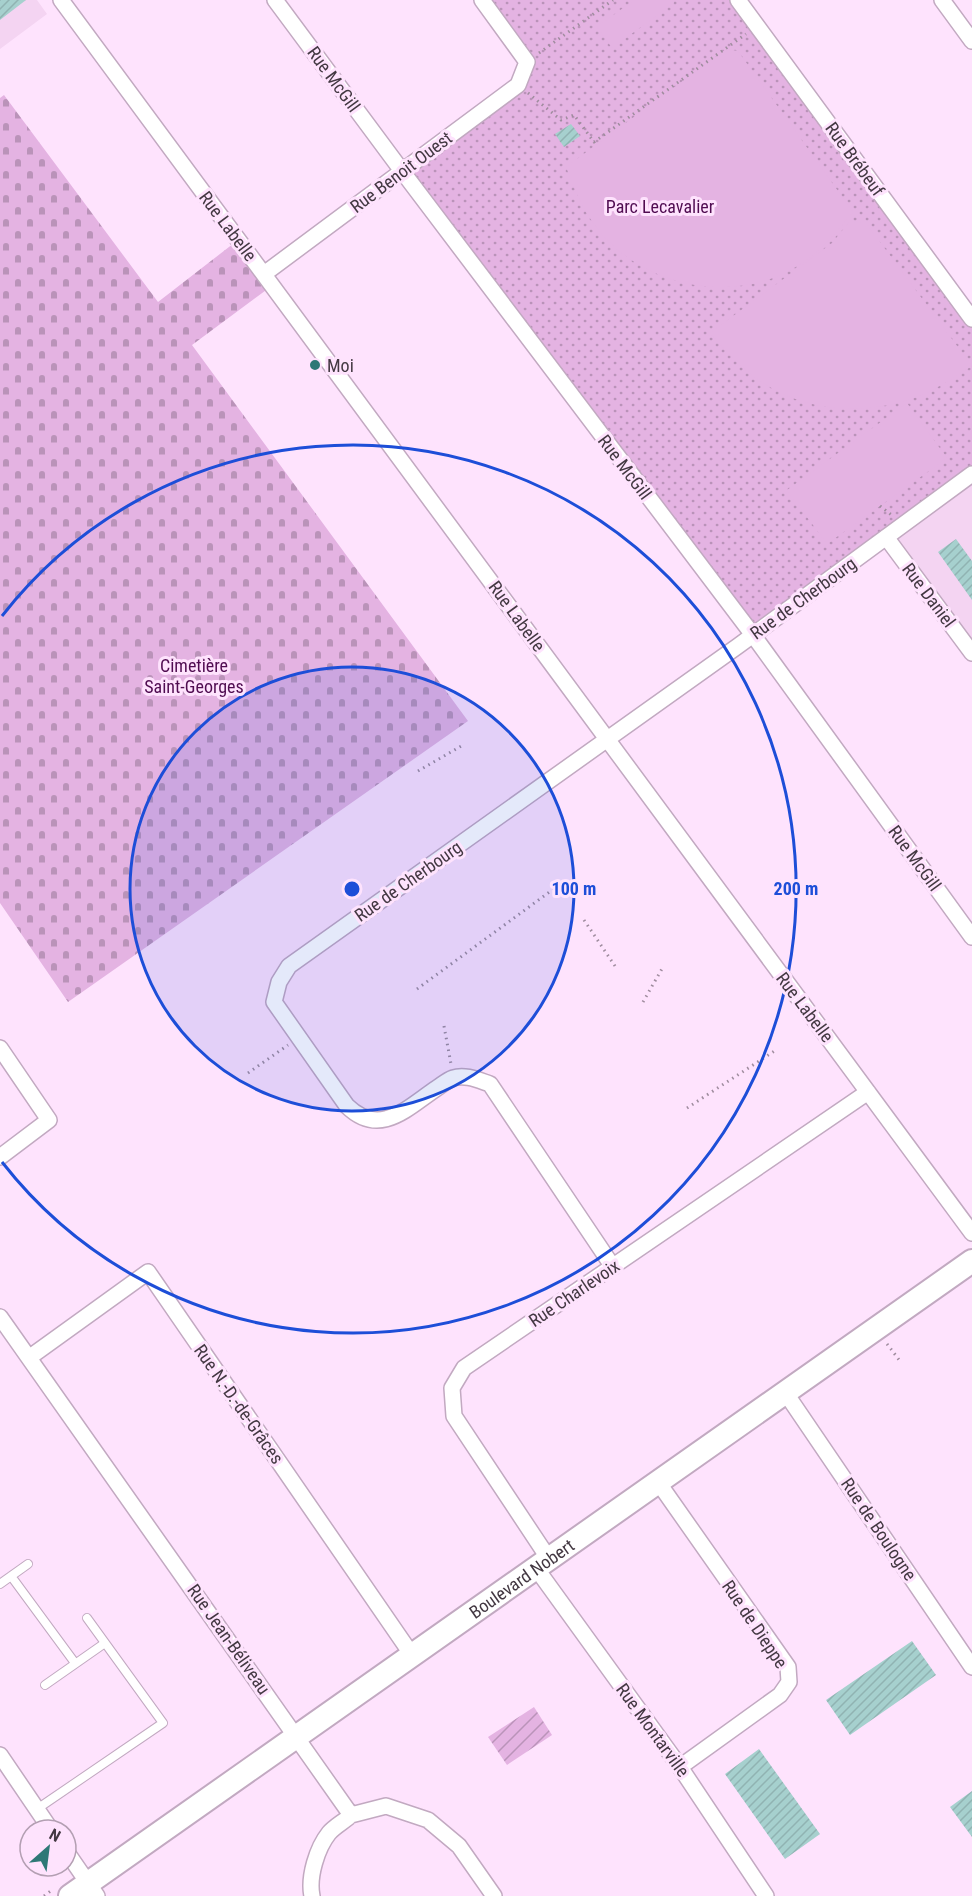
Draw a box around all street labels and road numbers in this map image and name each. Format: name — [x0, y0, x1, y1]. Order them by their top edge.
street label: Rue McGill — [303, 42, 365, 116]
street label: Rue Brébeuf — [821, 118, 889, 200]
street label: Rue Benoit Ouest — [346, 127, 456, 217]
street label: Rue Labelle — [195, 187, 261, 265]
street label: Rue McGill — [594, 430, 656, 504]
street label: Rue de Cherbourg — [746, 552, 860, 644]
street label: Rue Daniel — [898, 559, 960, 631]
street label: Rue Labelle — [484, 577, 550, 655]
street label: Rue McGill — [884, 821, 946, 895]
street label: Rue de Cherbourg — [350, 836, 466, 926]
street label: Rue Labelle — [772, 968, 838, 1046]
street label: Rue Charlevoix — [525, 1255, 623, 1331]
street label: Rue N.-D.-de-Grâces — [190, 1340, 288, 1468]
street label: Rue de Boulogne — [837, 1474, 921, 1584]
street label: Boulevard Nobert — [465, 1534, 578, 1622]
street label: Rue de Dieppe — [718, 1576, 792, 1672]
street label: Rue Jean-Béliveau — [183, 1580, 275, 1698]
street label: Rue Montarville — [612, 1679, 694, 1781]

